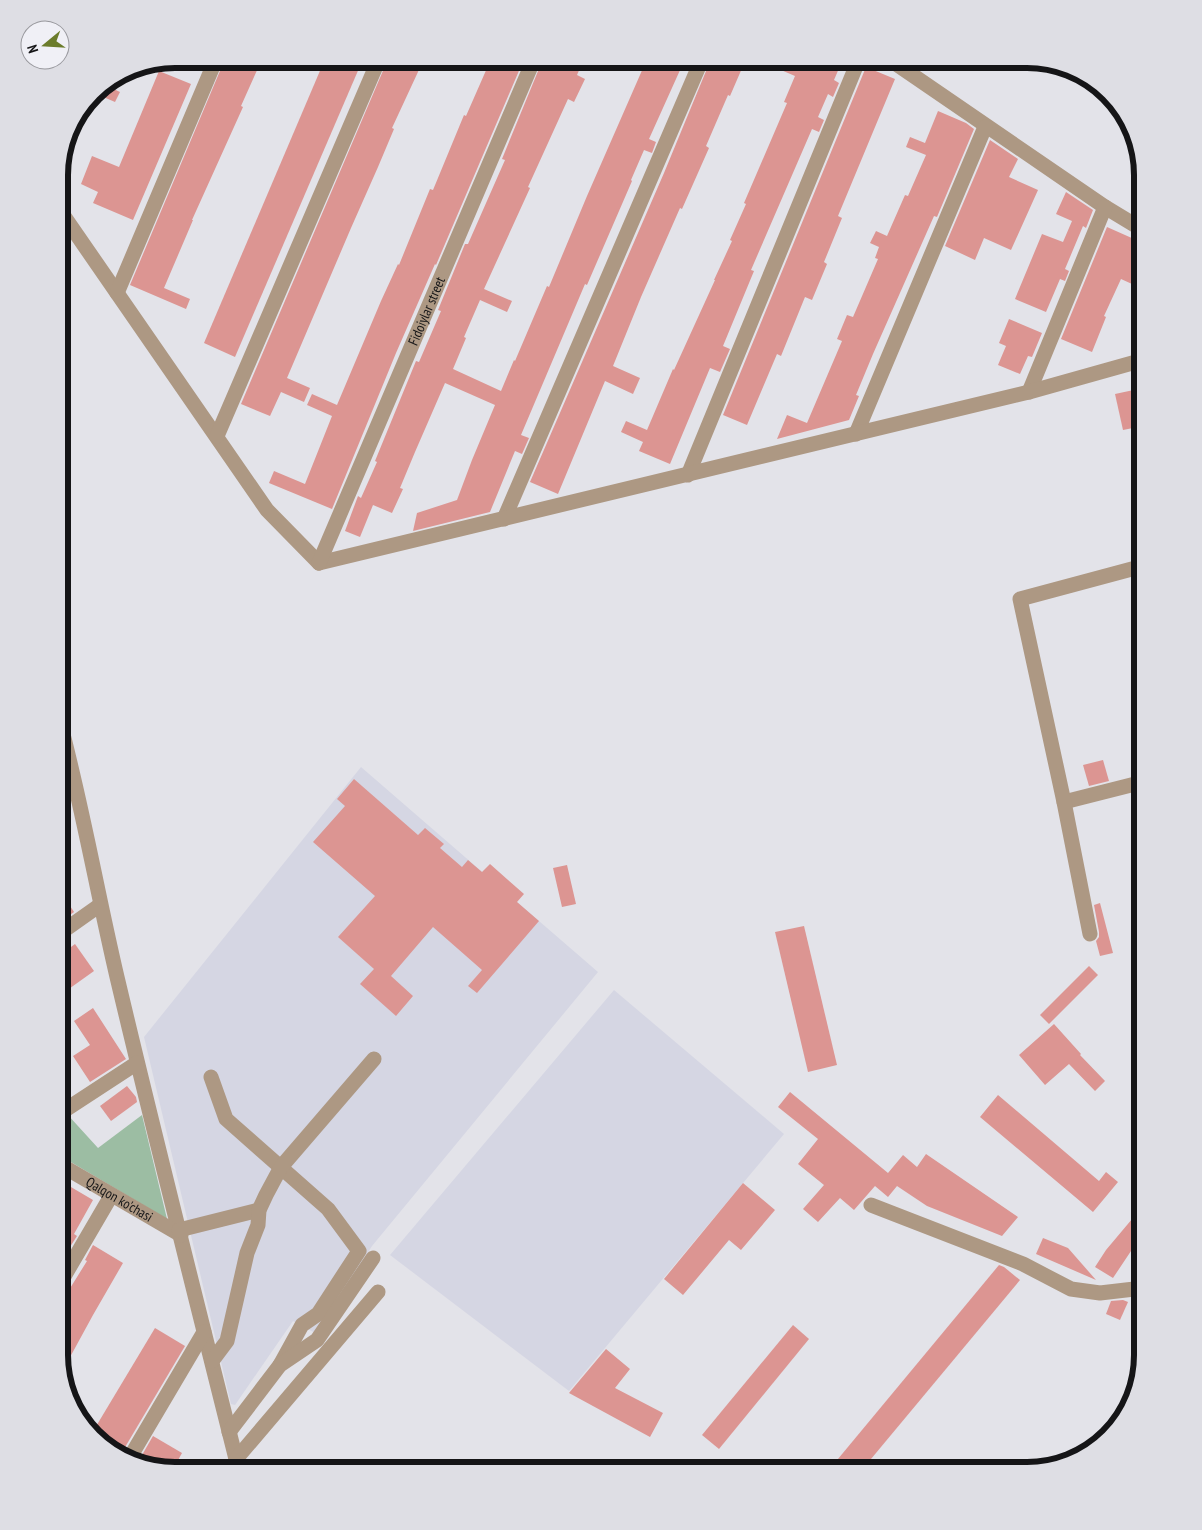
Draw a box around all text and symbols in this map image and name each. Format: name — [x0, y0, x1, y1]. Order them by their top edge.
north arrow — [20, 20, 70, 70]
text: N — [23, 43, 42, 55]
street label: Fidoiylar street — [404, 274, 449, 348]
street label: Qalqon ko'chasi — [83, 1173, 156, 1226]

